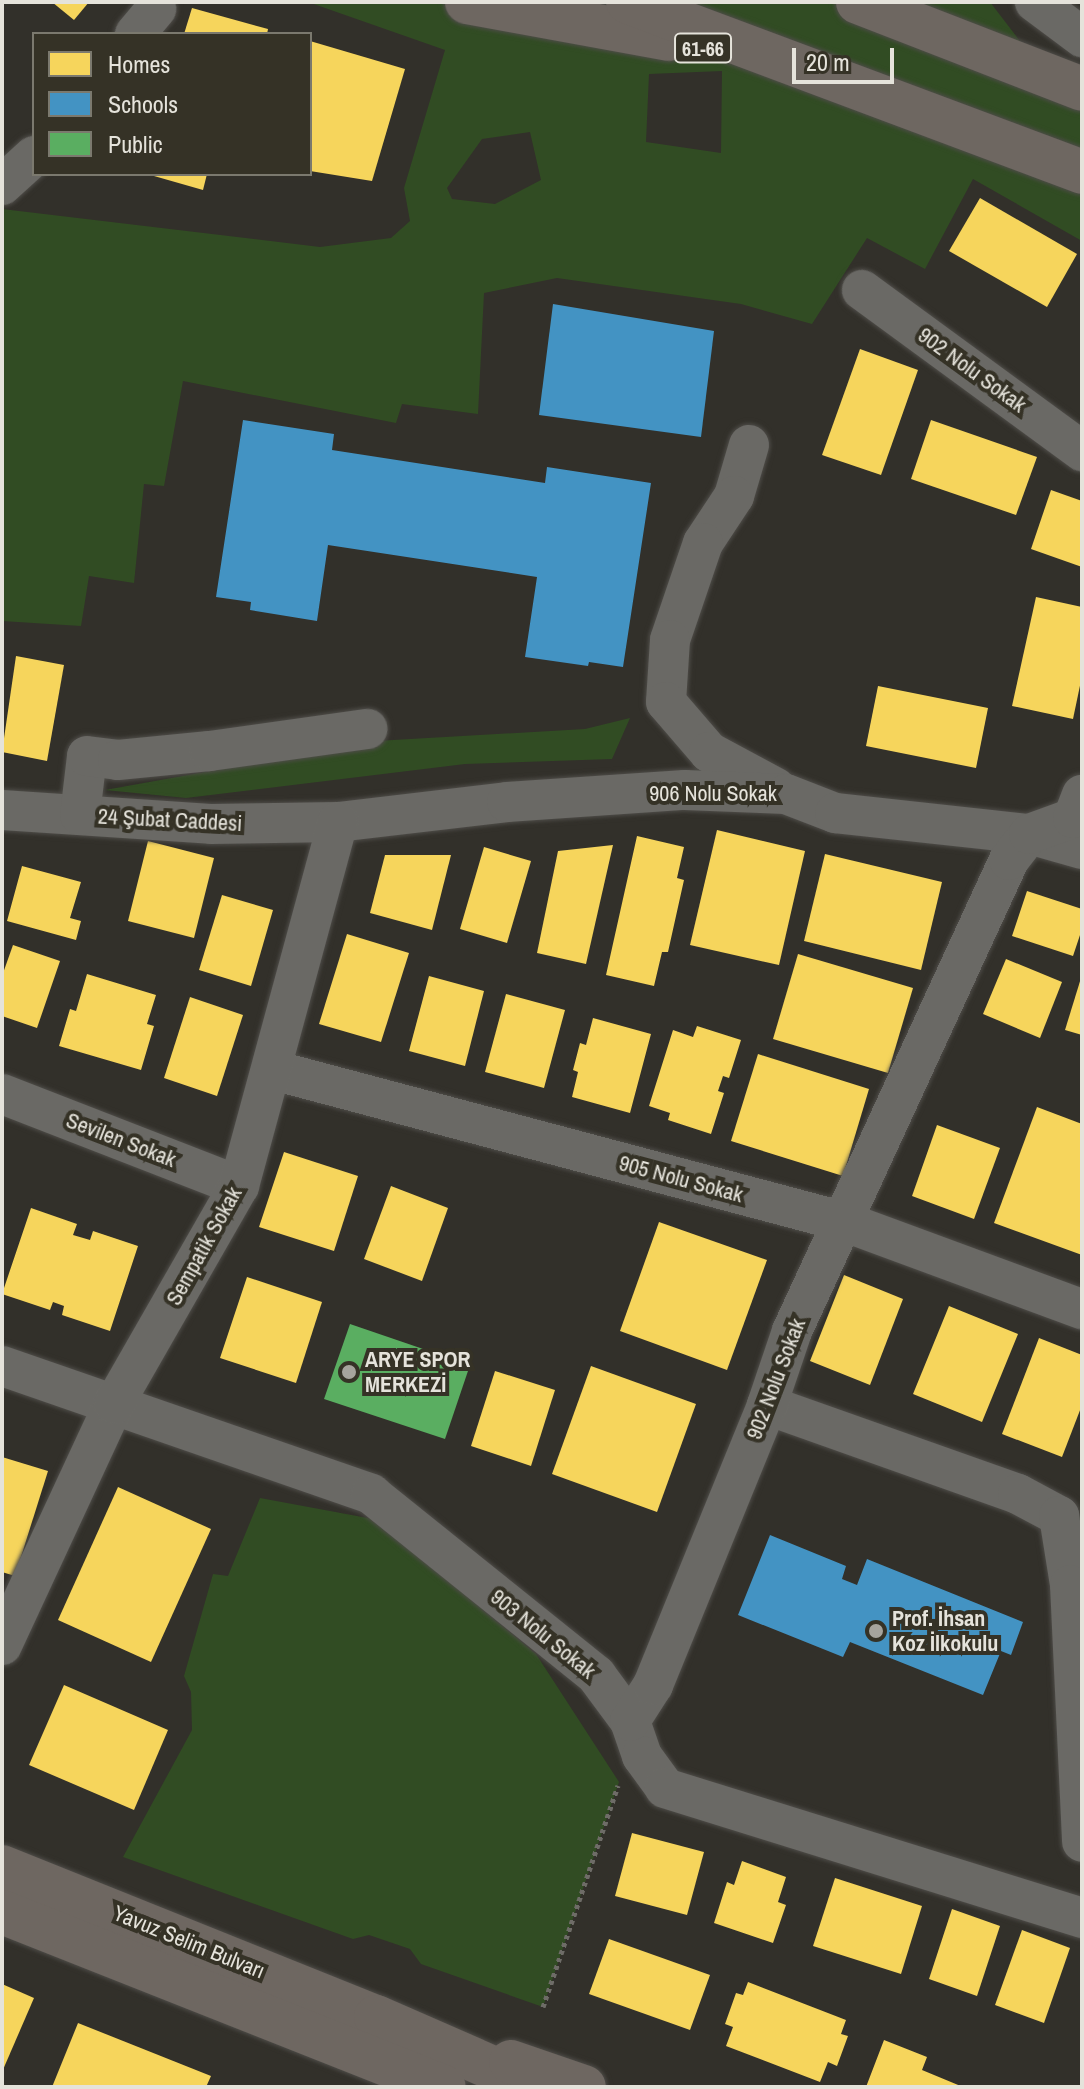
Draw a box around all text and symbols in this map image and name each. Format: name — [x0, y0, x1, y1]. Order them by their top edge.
legend — [32, 32, 312, 176]
road number: 61-66 — [673, 32, 733, 64]
scale bar — [796, 32, 898, 82]
text: 20 m — [806, 46, 850, 78]
text: Homes — [108, 48, 170, 80]
text: Schools — [108, 88, 178, 120]
text: Public — [108, 128, 163, 160]
street label: 902 Nolu Sokak — [913, 322, 1031, 418]
street label: 906 Nolu Sokak — [649, 781, 777, 807]
street label: 24 Şubat Caddesi — [97, 803, 243, 837]
street label: Sevilen Sokak — [62, 1107, 180, 1173]
street label: 905 Nolu Sokak — [616, 1150, 746, 1208]
street label: Sempatik Sokak — [161, 1182, 247, 1310]
street label: 902 Nolu Sokak — [741, 1315, 811, 1443]
place label: ARYE SPOR MERKEZİ — [365, 1346, 471, 1398]
marker: ARYE SPOR MERKEZİ — [340, 1363, 358, 1381]
street label: 903 Nolu Sokak — [485, 1584, 601, 1684]
place label: Prof. İhsan Koz İlkokulu — [892, 1605, 998, 1656]
marker: Prof. İhsan Koz İlkokulu — [867, 1622, 885, 1640]
street label: Yavuz Selim Bulvarı — [109, 1900, 269, 1984]

